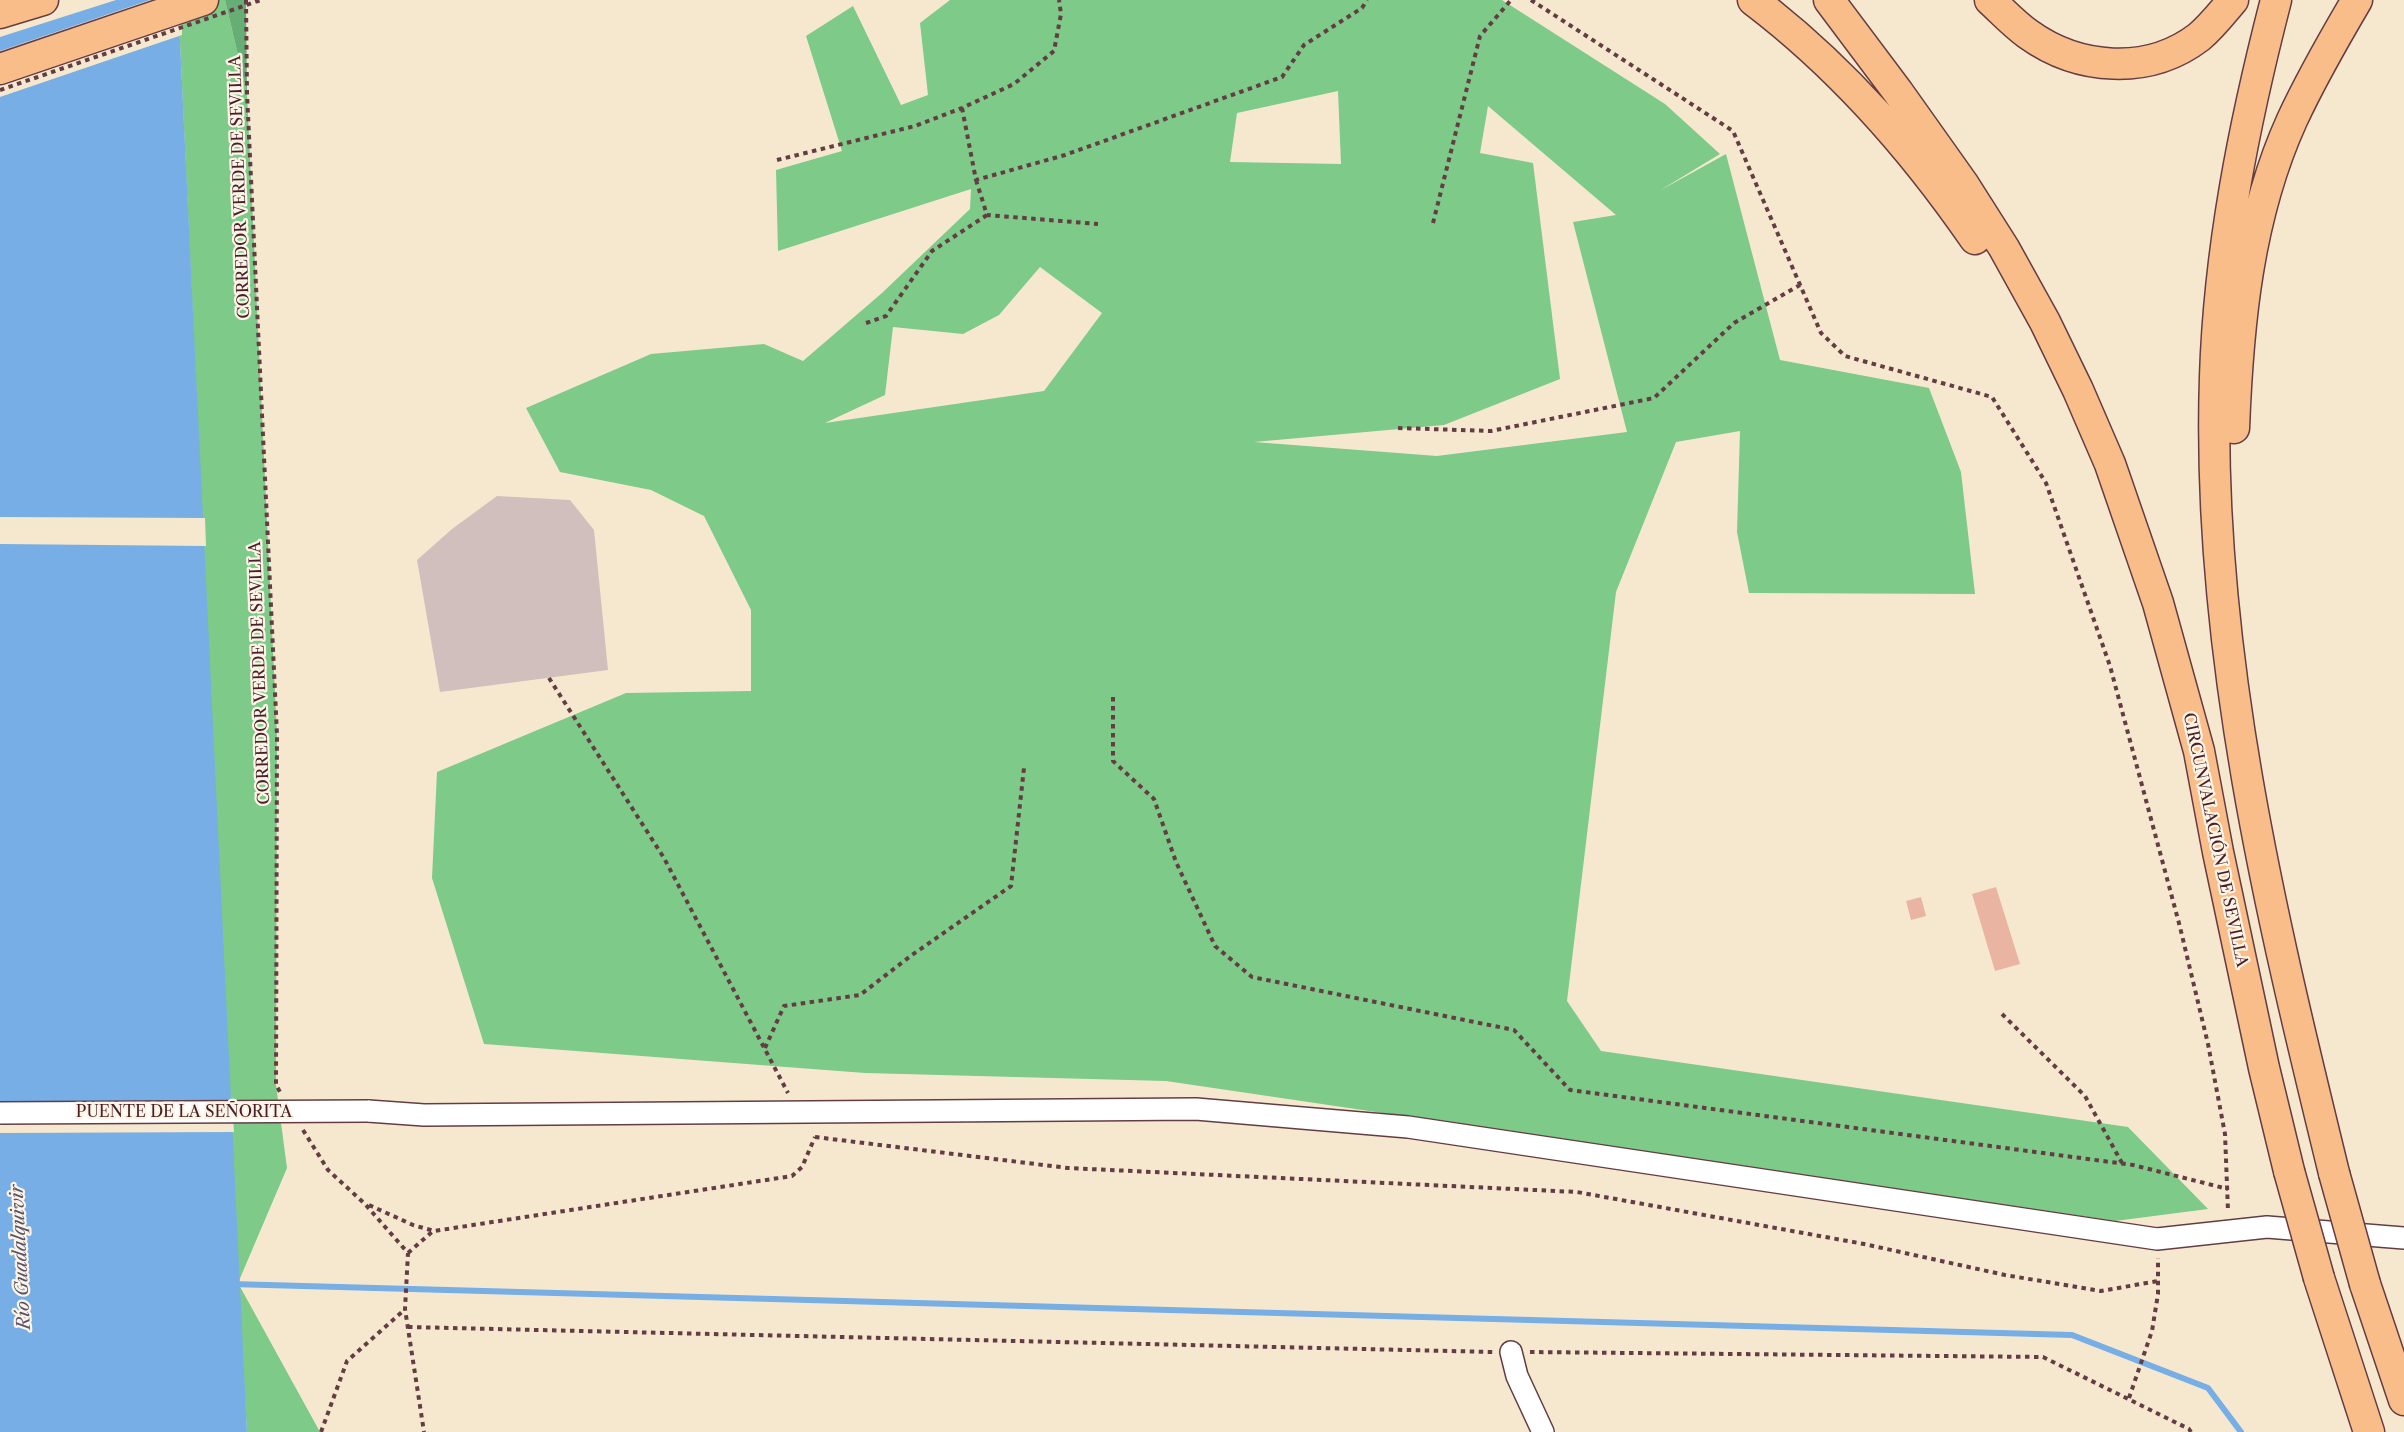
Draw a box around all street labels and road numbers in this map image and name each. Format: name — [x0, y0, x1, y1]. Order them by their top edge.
street label: CORREDOR VERDE DE SEVILLA — [226, 55, 254, 319]
street label: CORREDOR VERDE DE SEVILLA — [246, 541, 274, 805]
street label: CIRCUNVALACIÓN DE SEVILLA — [2179, 711, 2251, 969]
street label: PUENTE DE LA SEÑORITA — [76, 1102, 292, 1122]

